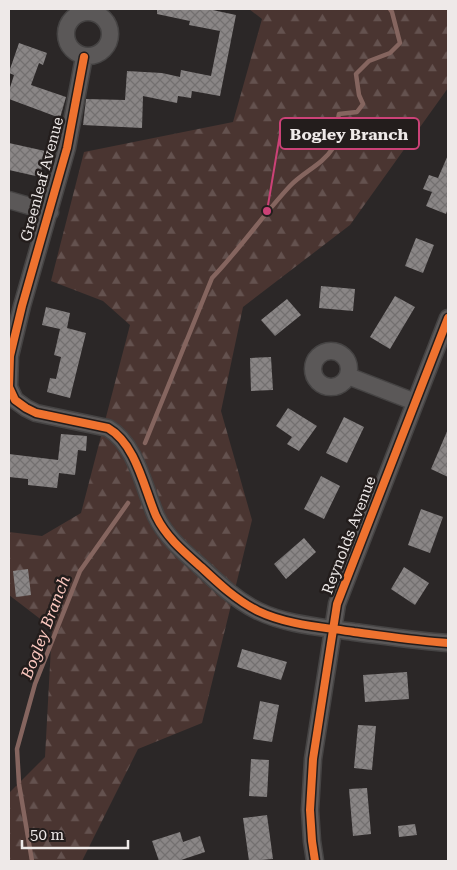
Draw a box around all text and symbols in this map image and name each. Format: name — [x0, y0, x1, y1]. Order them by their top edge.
street label: Greenleaf Avenue — [17, 115, 67, 243]
callout: Bogley Branch — [280, 118, 419, 149]
text: Bogley Branch — [290, 125, 409, 144]
street label: Reynolds Avenue — [318, 473, 380, 597]
water label: Bogley Branch — [17, 573, 74, 682]
scale bar — [22, 818, 129, 850]
text: 50 m — [30, 826, 65, 844]

